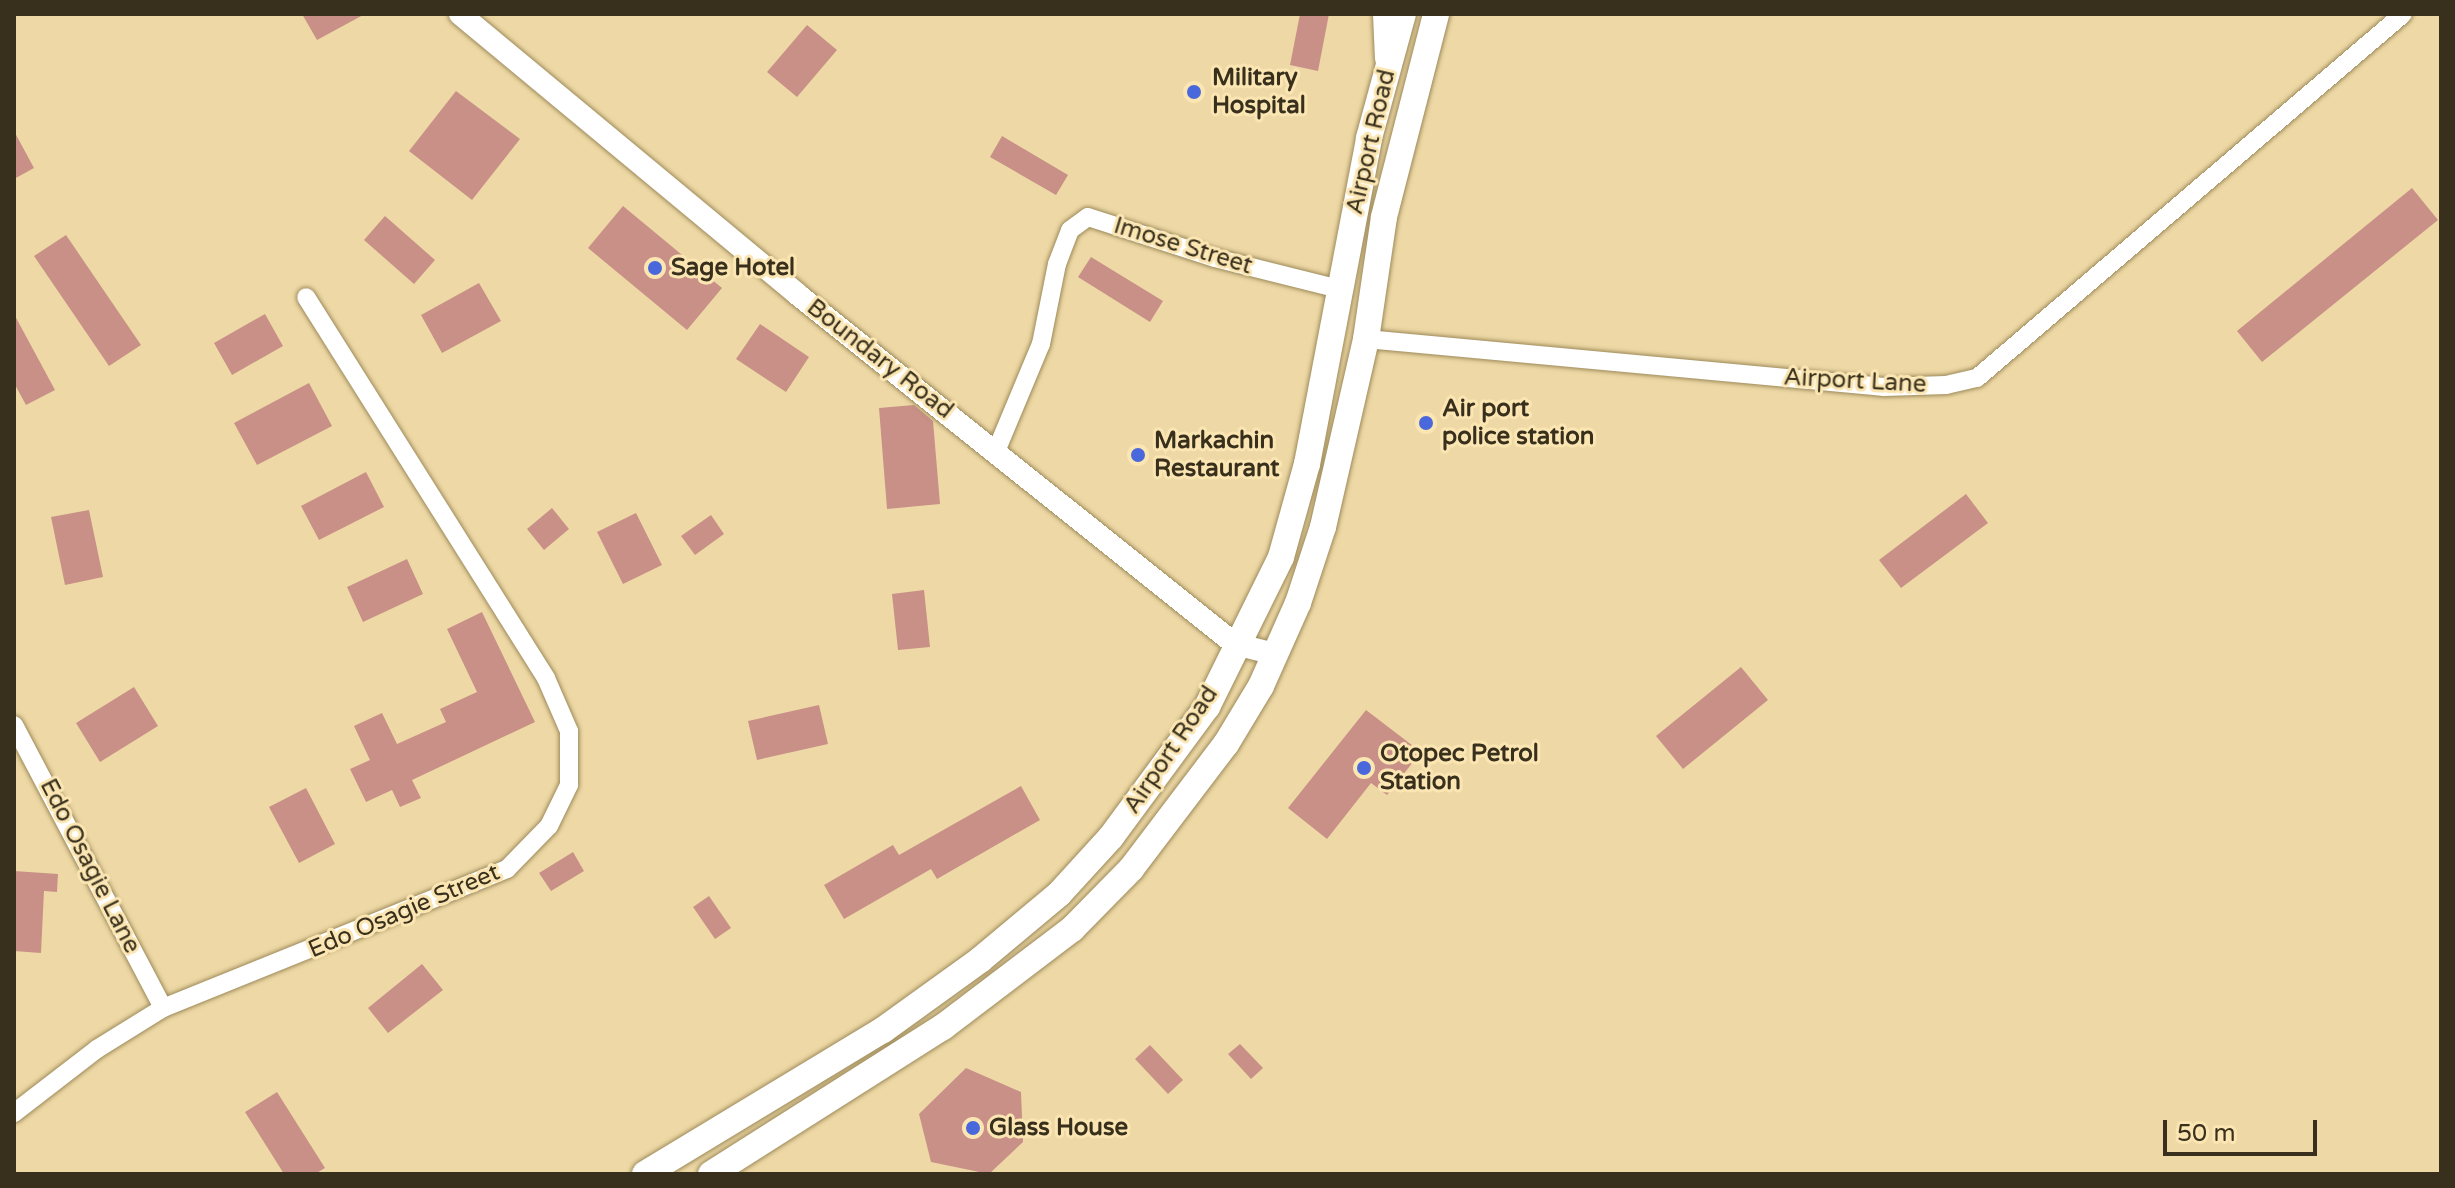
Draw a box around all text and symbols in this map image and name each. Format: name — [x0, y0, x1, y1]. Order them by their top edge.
place label: Military Hospital — [1212, 64, 1306, 120]
street label: Airport Road — [1340, 67, 1402, 217]
marker: Military Hospital — [1183, 81, 1205, 103]
street label: Imose Street — [1110, 211, 1256, 281]
place label: Sage Hotel — [671, 254, 795, 282]
marker: Sage Hotel — [646, 259, 664, 277]
street label: Boundary Road — [801, 293, 959, 425]
street label: Airport Lane — [1783, 363, 1927, 399]
place label: Air port police station — [1442, 395, 1594, 451]
marker: Air port police station — [1417, 414, 1435, 432]
place label: Markachin Restaurant — [1154, 427, 1279, 483]
marker: Markachin Restaurant — [1129, 446, 1147, 464]
street label: Airport Road — [1118, 681, 1224, 819]
place label: Otopec Petrol Station — [1380, 740, 1539, 796]
marker: Otopec Petrol Station — [1355, 759, 1373, 777]
street label: Edo Osagie Lane — [34, 774, 146, 958]
street label: Edo Osagie Street — [304, 858, 504, 964]
scale bar — [2167, 1104, 2321, 1154]
place label: Glass House — [989, 1114, 1128, 1142]
marker: Glass House — [964, 1119, 982, 1137]
text: 50 m — [2177, 1119, 2235, 1148]

